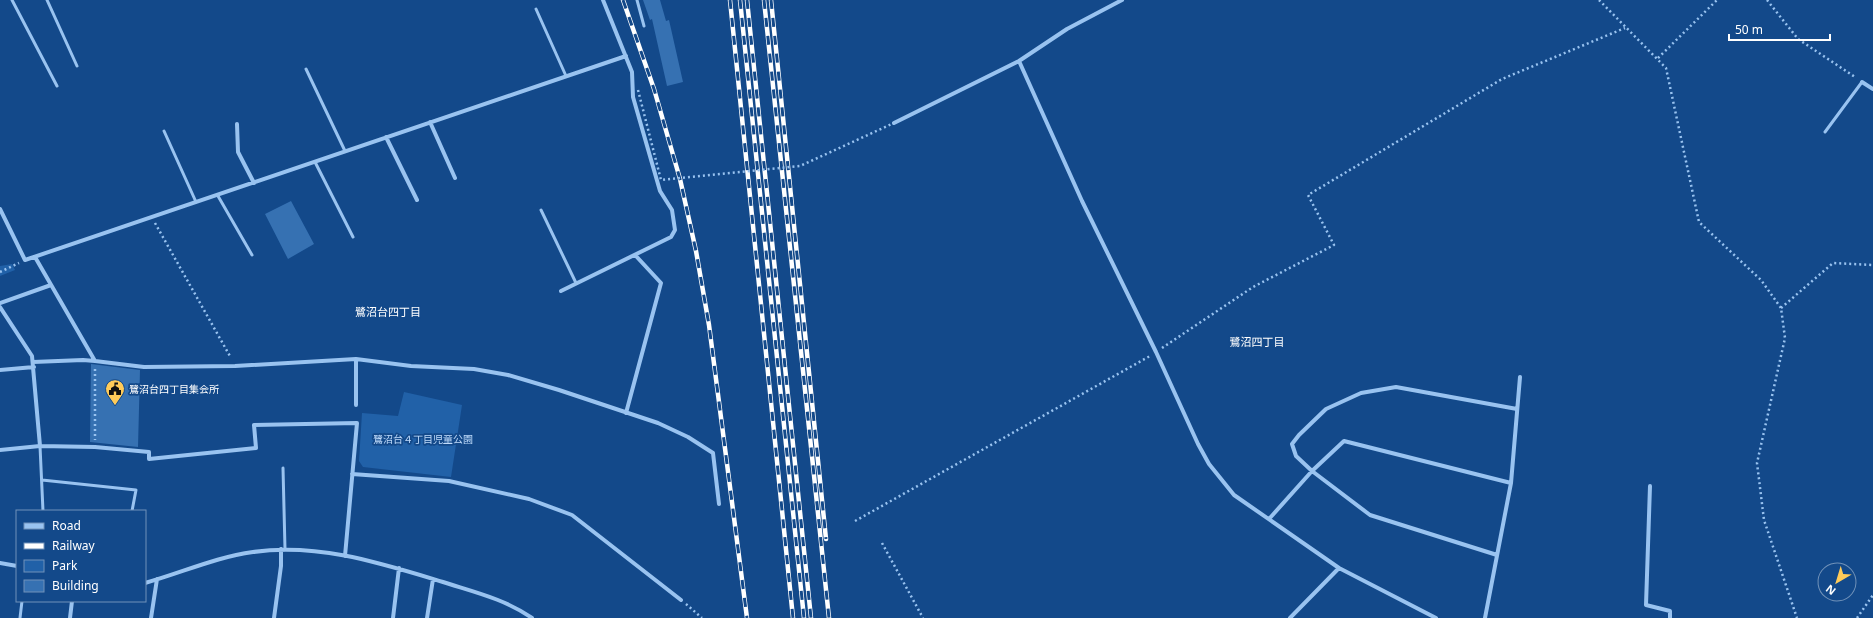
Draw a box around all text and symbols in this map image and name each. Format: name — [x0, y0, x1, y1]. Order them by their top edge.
scale bar — [1729, 16, 1830, 42]
text: 50 m — [1735, 21, 1763, 38]
district label: 鷺沼台四丁目 — [355, 304, 421, 319]
district label: 鷺沼四丁目 — [1230, 334, 1285, 349]
public building icon: 鷺沼台四丁目集会所 — [104, 378, 126, 406]
place label: 鷺沼台四丁目集会所 — [129, 382, 219, 396]
park label: 鷺沼台４丁目児童公園 — [373, 432, 473, 446]
legend — [16, 510, 146, 602]
text: Road — [52, 517, 81, 534]
text: Railway — [52, 537, 96, 554]
text: Park — [52, 557, 78, 574]
north arrow — [1817, 562, 1857, 602]
text: Building — [52, 577, 99, 594]
text: N — [1822, 582, 1839, 599]

